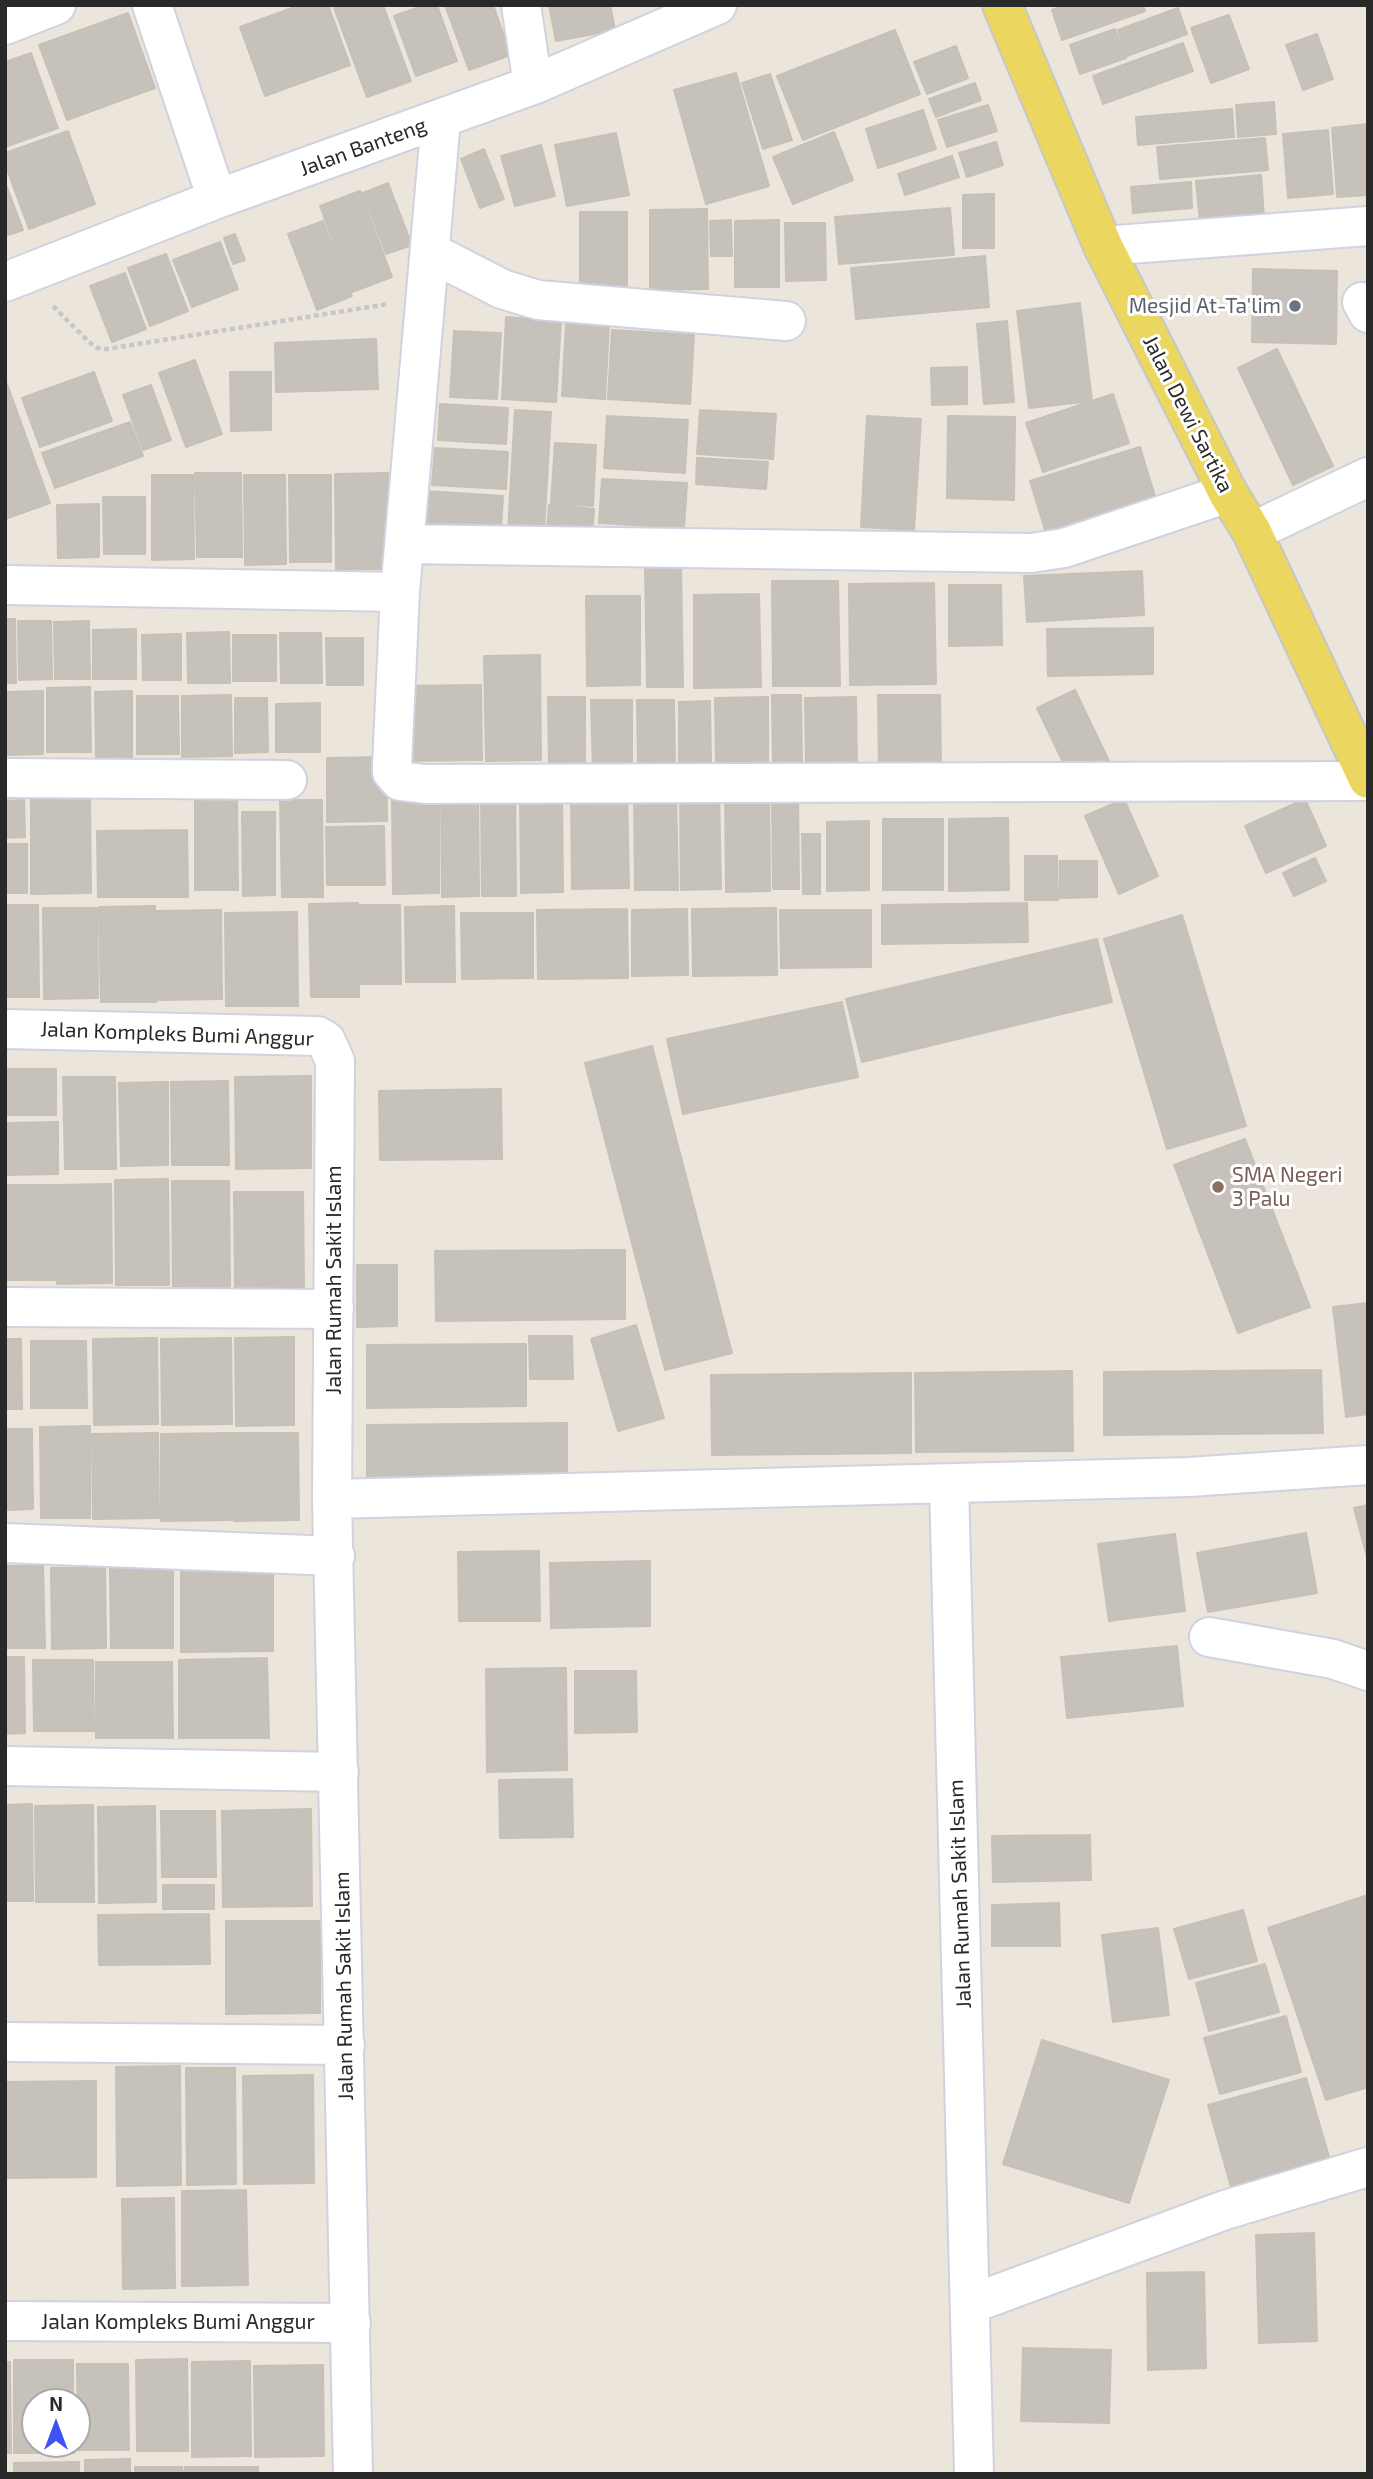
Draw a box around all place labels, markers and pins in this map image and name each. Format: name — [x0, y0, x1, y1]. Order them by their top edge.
place label: Mesjid At-Ta'lim — [1129, 293, 1281, 319]
marker: Mesjid At-Ta'lim — [1287, 298, 1303, 314]
place label: SMA Negeri 3 Palu — [1232, 1162, 1343, 1212]
marker: SMA Negeri 3 Palu — [1210, 1179, 1226, 1195]

